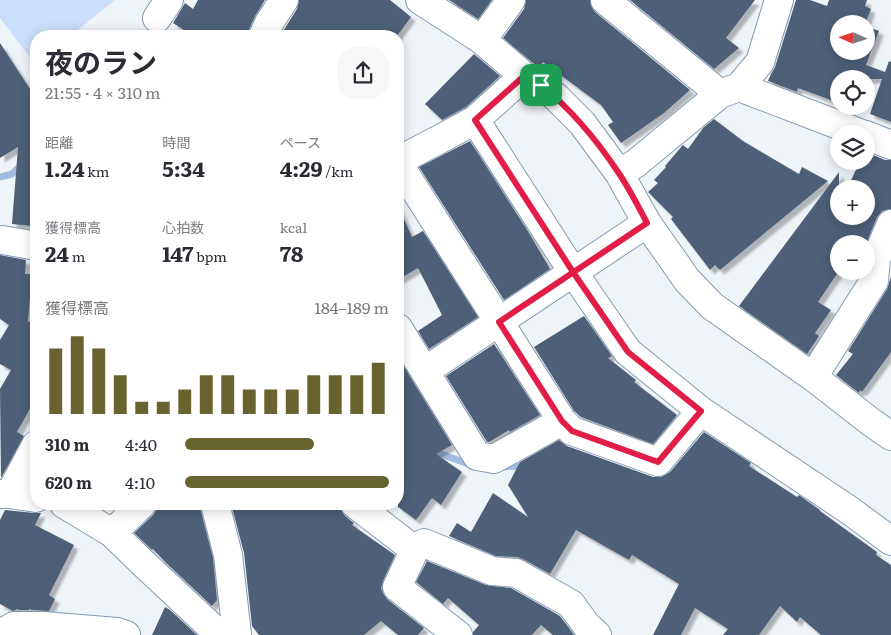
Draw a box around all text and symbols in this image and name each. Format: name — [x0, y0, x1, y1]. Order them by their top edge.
north arrow — [830, 15, 875, 60]
map controls — [830, 15, 875, 280]
text: 夜のラン — [45, 40, 157, 82]
button: share — [337, 47, 389, 99]
pin — [520, 64, 562, 106]
button: locate — [830, 70, 875, 115]
icon: arrive — [527, 71, 555, 99]
text: 21:55 · 4 × 310 m — [45, 80, 161, 104]
button: layers — [830, 125, 875, 170]
text: 距離 — [45, 132, 73, 152]
text: 時間 — [162, 132, 190, 152]
text: ペース — [280, 132, 321, 152]
text: 1.24 — [45, 152, 85, 183]
text: 5:34 — [162, 152, 205, 183]
text: 4:29 — [280, 152, 323, 183]
text: km — [85, 161, 109, 181]
text: /km — [323, 161, 353, 181]
button: + — [830, 180, 875, 225]
text: 獲得標高 — [45, 217, 101, 237]
text: 心拍数 — [162, 217, 204, 237]
text: kcal — [280, 217, 307, 237]
button: − — [830, 235, 875, 280]
text: 24 — [45, 237, 69, 268]
text: 147 — [162, 237, 194, 268]
text: 78 — [280, 237, 303, 268]
text: m — [69, 246, 85, 266]
text: bpm — [194, 246, 227, 266]
text: 獲得標高 — [45, 295, 109, 319]
text: 184–189 m — [314, 295, 389, 319]
text: 310 m — [45, 432, 90, 456]
text: 4:40 — [125, 432, 157, 456]
text: 620 m — [45, 470, 92, 494]
text: 4:10 — [125, 470, 155, 494]

